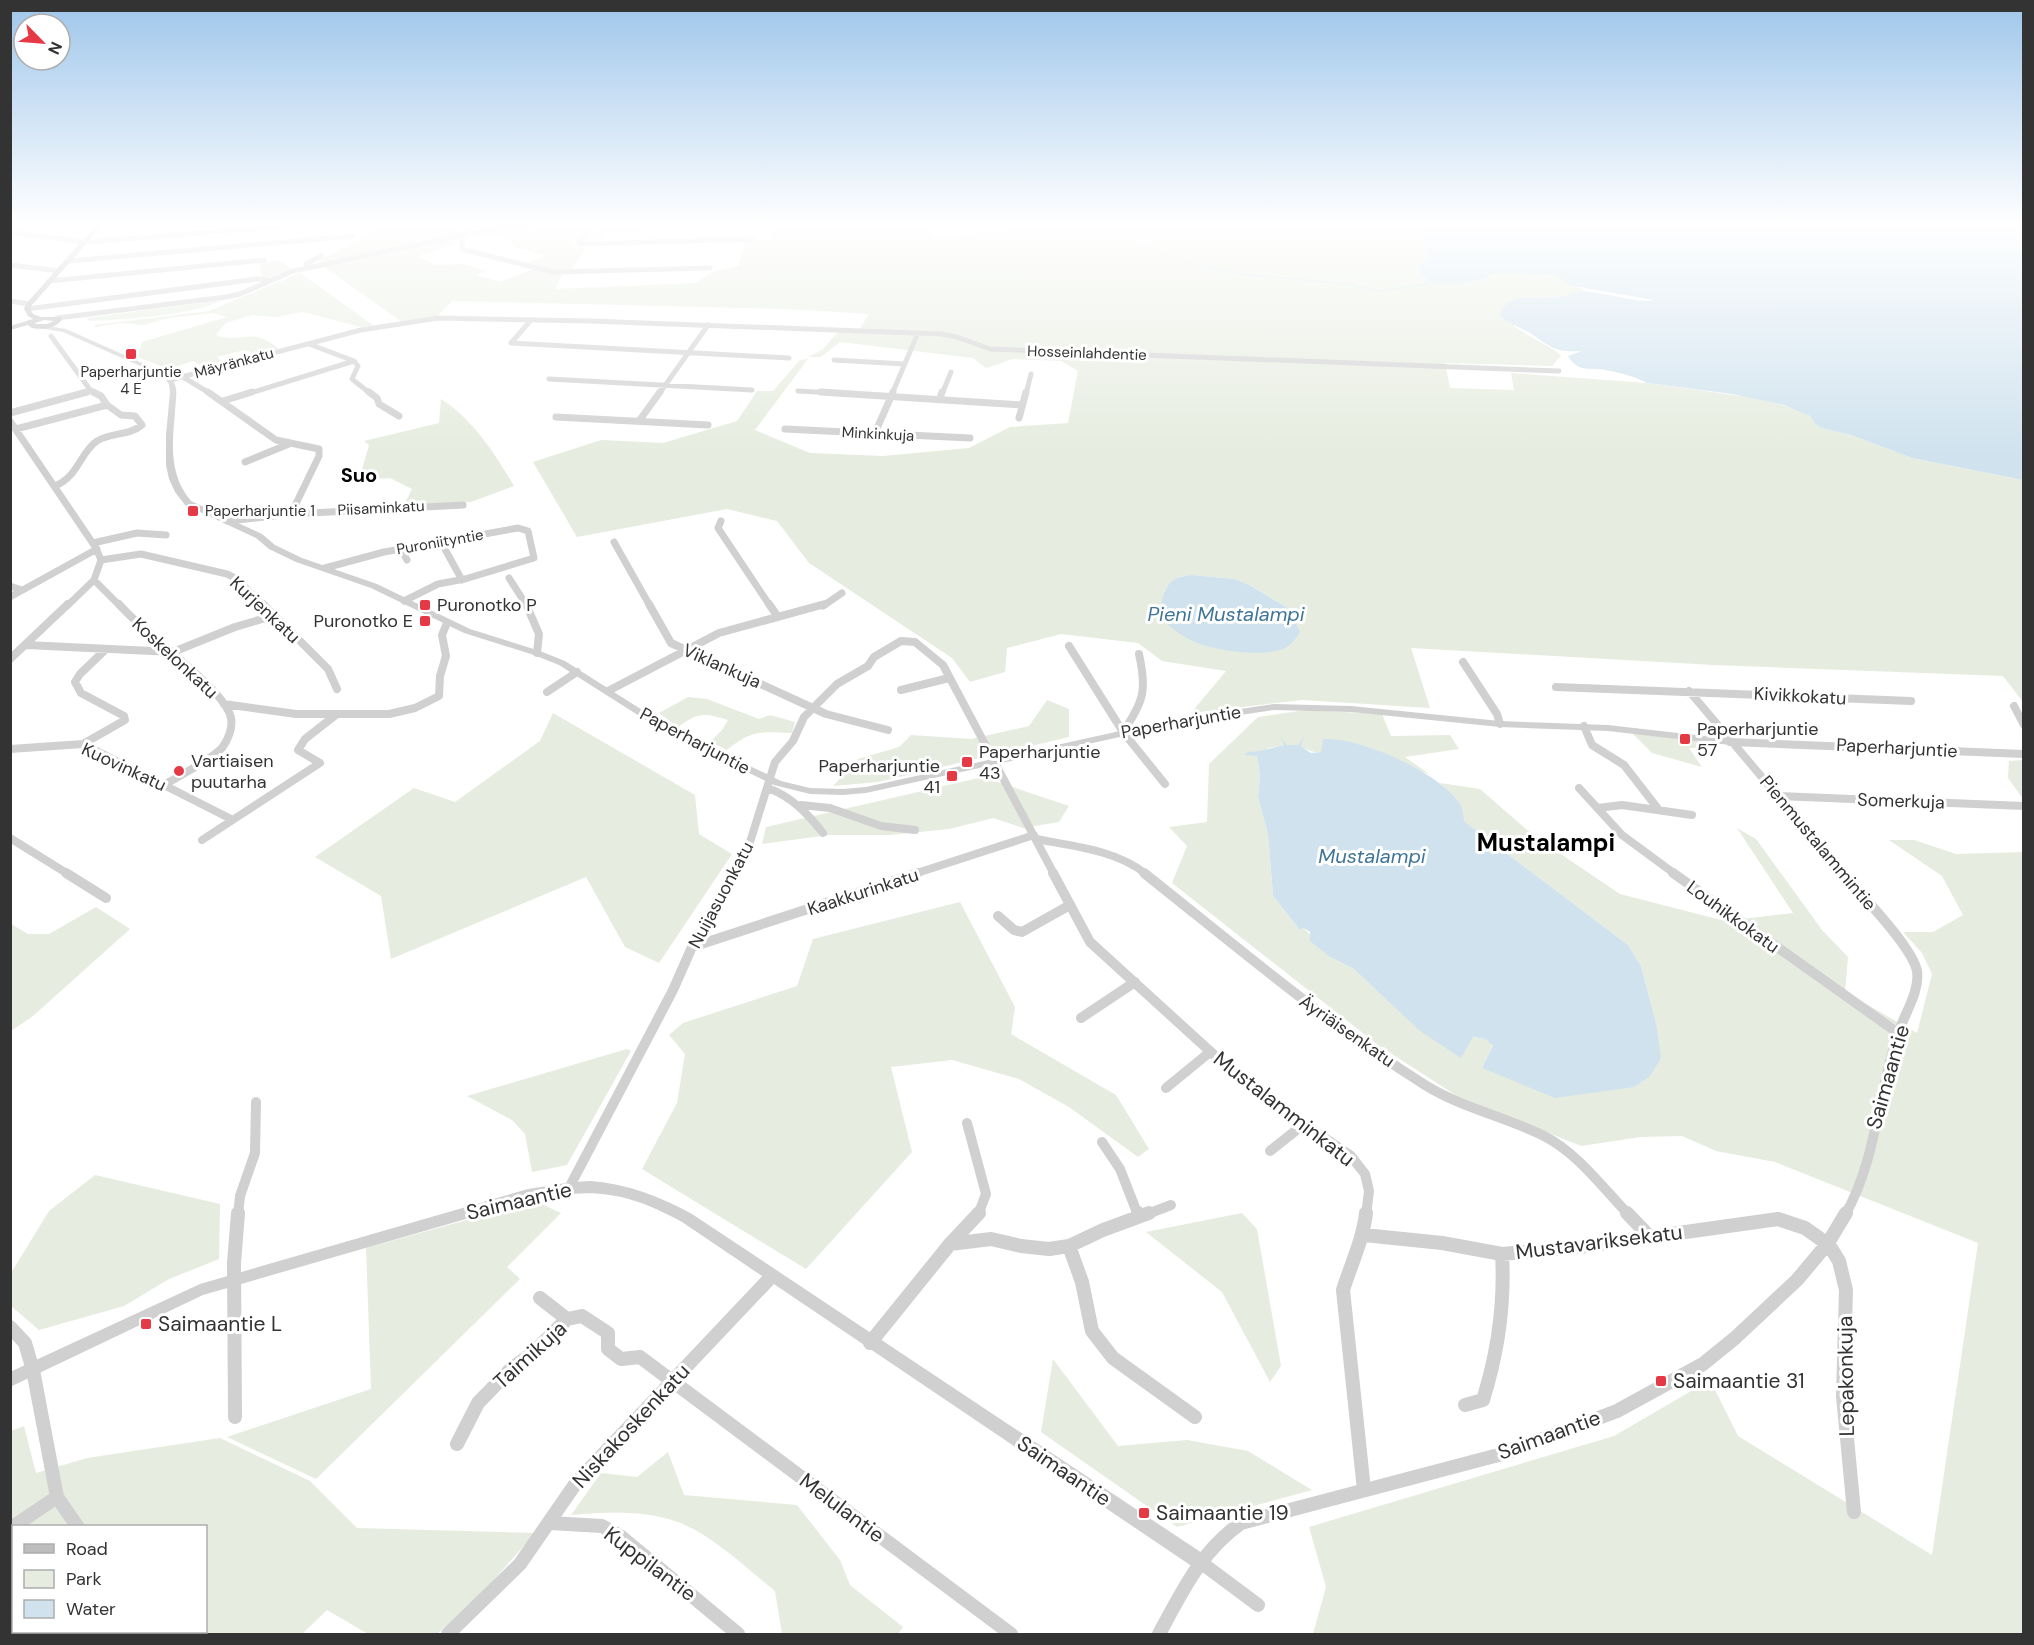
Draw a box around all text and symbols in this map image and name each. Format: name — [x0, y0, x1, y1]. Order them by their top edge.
north arrow — [12, 12, 72, 72]
text: N — [43, 38, 67, 58]
street label: Hosseinlahdentie — [1027, 341, 1147, 365]
street label: Mäyränkatu — [192, 343, 276, 383]
marker: Paperharjuntie 4 E — [124, 347, 138, 361]
place label: Paperharjuntie 4 E — [80, 362, 182, 399]
street label: Minkinkuja — [841, 422, 915, 446]
district label: Suo — [341, 462, 377, 488]
street label: Piisaminkatu — [337, 496, 425, 520]
place label: Paperharjuntie 1 — [205, 501, 315, 521]
marker: Paperharjuntie 1 — [186, 504, 200, 518]
street label: Puroniityntie — [395, 525, 485, 559]
street label: Kurjenkatu — [225, 571, 305, 649]
place label: Puronotko P — [437, 593, 537, 617]
marker: Puronotko P — [418, 598, 432, 612]
water label: Pieni Mustalampi — [1147, 601, 1306, 627]
place label: Puronotko E — [313, 609, 413, 633]
street label: Koskelonkatu — [127, 612, 223, 704]
marker: Puronotko E — [418, 614, 432, 628]
street label: Viklankuja — [679, 638, 765, 694]
street label: Kivikkokatu — [1753, 682, 1847, 710]
street label: Paperharjuntie — [1119, 700, 1243, 744]
street label: Paperharjuntie — [636, 702, 754, 780]
place label: Paperharjuntie 57 — [1697, 717, 1818, 762]
marker: Paperharjuntie 57 — [1678, 732, 1692, 746]
street label: Paperharjuntie — [1836, 733, 1958, 763]
street label: Kuovinkatu — [78, 737, 170, 797]
place label: Paperharjuntie 43 — [979, 740, 1100, 785]
place label: Vartiaisen puutarha — [191, 749, 274, 794]
place label: Paperharjuntie 41 — [819, 754, 940, 799]
marker: Paperharjuntie 43 — [960, 755, 974, 769]
marker: Vartiaisen puutarha — [172, 764, 186, 778]
marker: Paperharjuntie 41 — [945, 769, 959, 783]
street label: Pienmustalammintie — [1754, 770, 1882, 916]
street label: Somerkuja — [1857, 787, 1945, 815]
district label: Mustalampi — [1477, 827, 1615, 858]
street label: Nuijasuonkatu — [683, 837, 759, 953]
water label: Mustalampi — [1318, 843, 1427, 869]
street label: Kaakkurinkatu — [804, 863, 922, 921]
street label: Louhikkokatu — [1682, 875, 1784, 959]
street label: Äyriäisenkatu — [1294, 989, 1400, 1073]
street label: Saimaantie — [1860, 1021, 1916, 1133]
street label: Mustalamminkatu — [1208, 1045, 1360, 1173]
street label: Saimaantie — [463, 1175, 575, 1227]
street label: Mustavariksekatu — [1514, 1218, 1684, 1266]
place label: Saimaantie L — [158, 1310, 282, 1338]
street label: Taimikuja — [487, 1315, 573, 1395]
street label: Lepakonkuja — [1831, 1315, 1861, 1437]
marker: Saimaantie L — [139, 1317, 153, 1331]
street label: Niskakoskenkatu — [566, 1358, 696, 1494]
place label: Saimaantie 31 — [1673, 1367, 1805, 1395]
marker: Saimaantie 31 — [1654, 1374, 1668, 1388]
street label: Saimaantie — [1494, 1403, 1604, 1467]
street label: Saimaantie — [1012, 1429, 1116, 1513]
street label: Melulantie — [794, 1467, 890, 1549]
place label: Saimaantie 19 — [1156, 1499, 1289, 1527]
marker: Saimaantie 19 — [1137, 1506, 1151, 1520]
street label: Kuppilantie — [598, 1520, 702, 1608]
legend — [12, 1525, 207, 1633]
text: Road — [66, 1537, 108, 1561]
text: Park — [66, 1567, 102, 1591]
text: Water — [66, 1597, 116, 1621]

